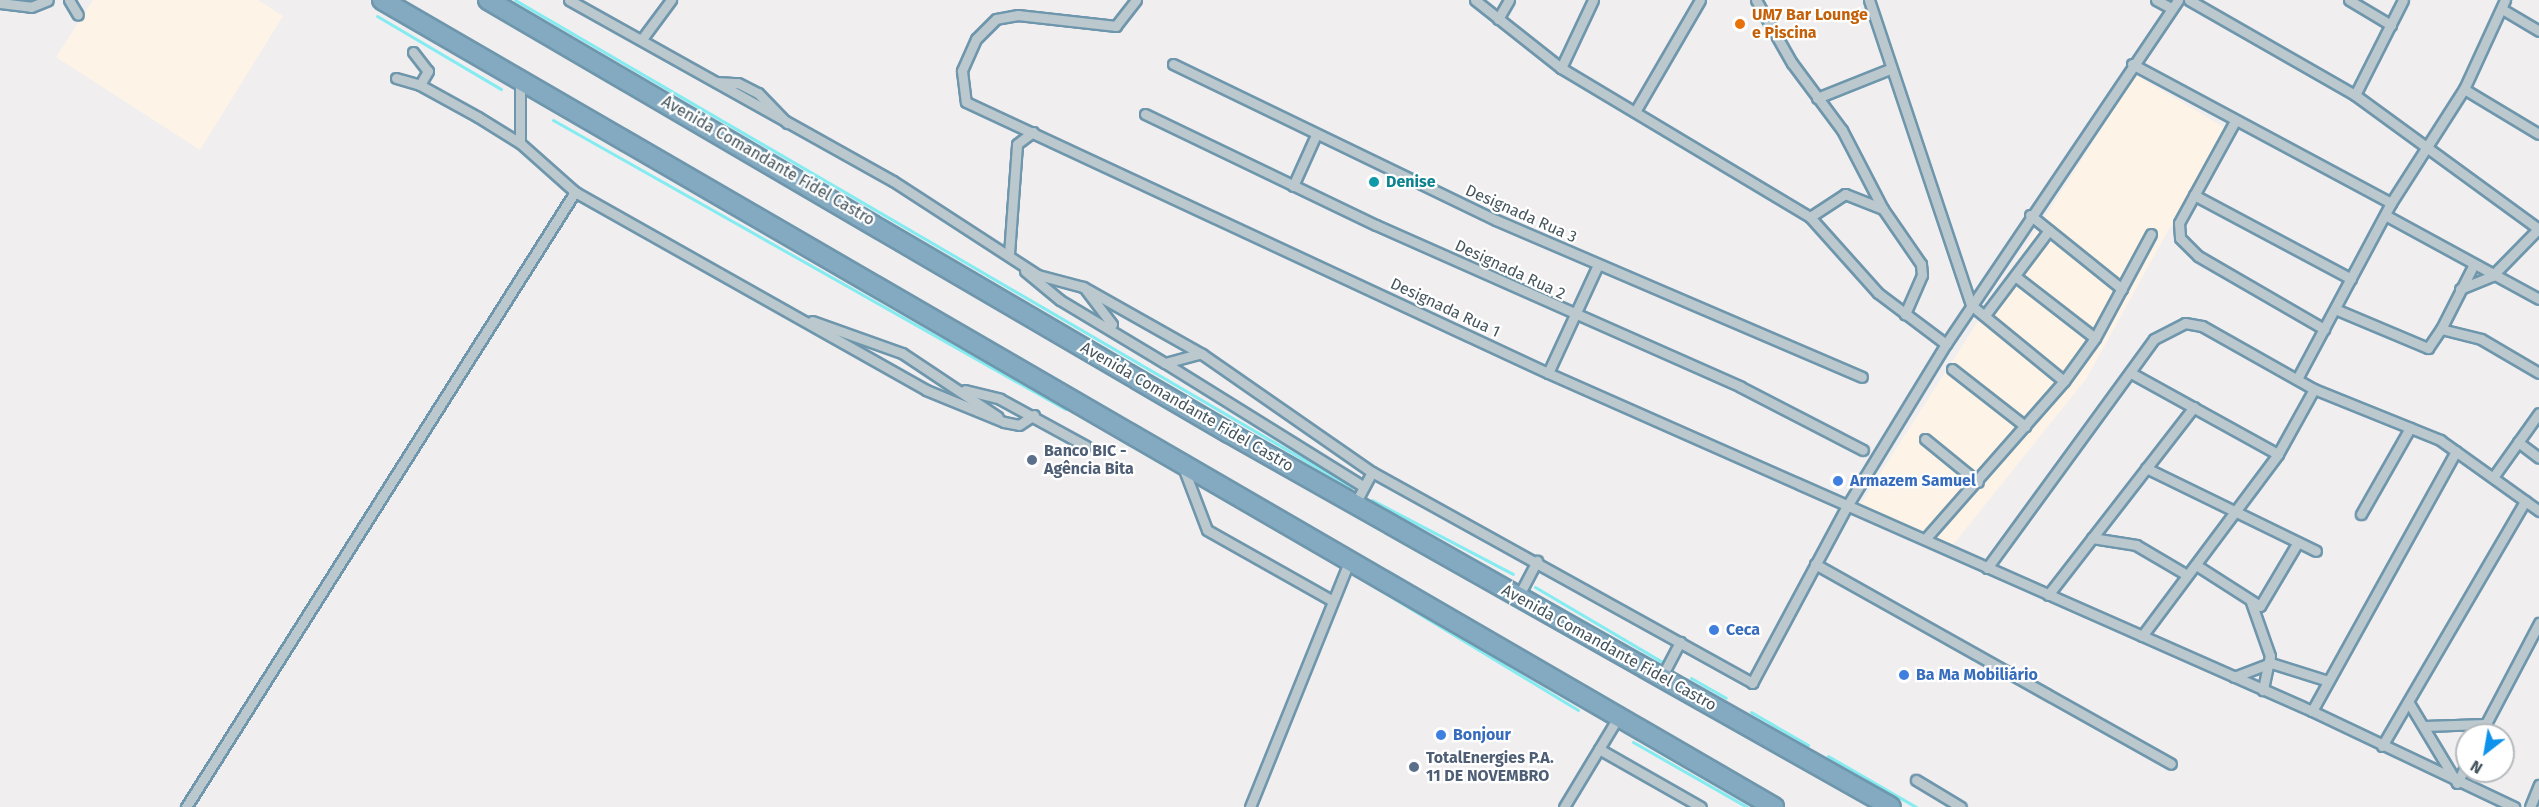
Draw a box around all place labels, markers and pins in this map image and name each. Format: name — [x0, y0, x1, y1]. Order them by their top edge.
place label: UM7 Bar Lounge e Piscina — [1752, 5, 1868, 43]
marker: UM7 Bar Lounge e Piscina — [1733, 17, 1747, 31]
place label: Denise — [1386, 172, 1436, 192]
marker: Denise — [1367, 175, 1381, 189]
place label: Banco BIC - Agência Bita — [1044, 441, 1134, 479]
marker: Banco BIC - Agência Bita — [1025, 453, 1039, 467]
place label: Armazem Samuel — [1850, 471, 1976, 491]
marker: Armazem Samuel — [1831, 474, 1845, 488]
place label: Ceca — [1726, 620, 1760, 640]
marker: Ceca — [1707, 623, 1721, 637]
place label: Ba Ma Mobiliário — [1916, 665, 2038, 685]
marker: Ba Ma Mobiliário — [1897, 668, 1911, 682]
place label: Bonjour — [1453, 725, 1511, 745]
marker: Bonjour — [1434, 728, 1448, 742]
place label: TotalEnergies P.A. 11 DE NOVEMBRO — [1426, 748, 1554, 786]
marker: TotalEnergies P.A. 11 DE NOVEMBRO — [1407, 760, 1421, 774]

